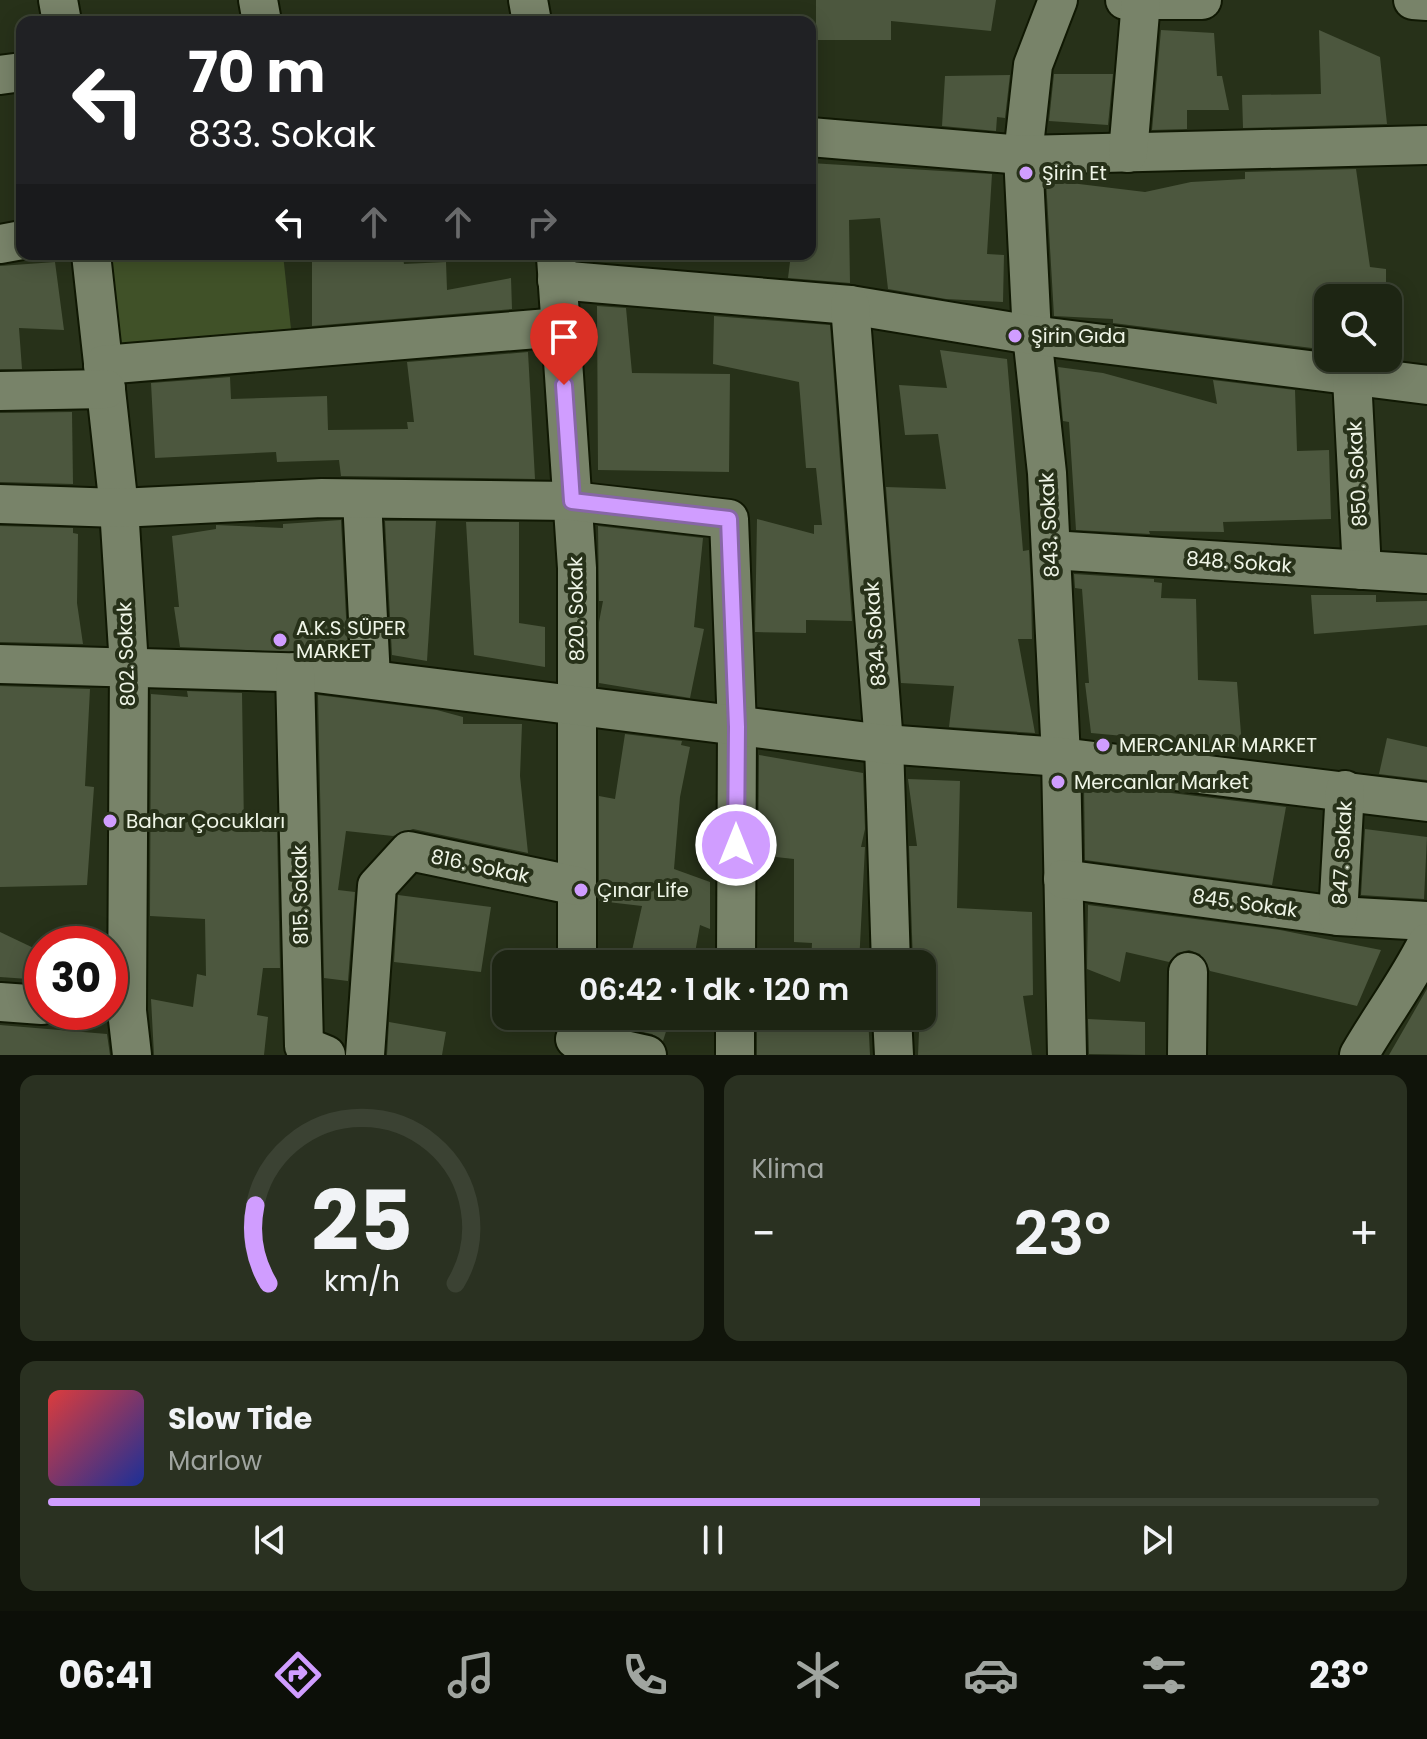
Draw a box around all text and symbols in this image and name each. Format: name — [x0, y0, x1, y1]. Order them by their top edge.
text: 70 m — [188, 33, 326, 112]
icon: left — [56, 48, 160, 152]
text: 833. Sokak — [188, 109, 376, 160]
place label: Şirin Et — [1042, 159, 1107, 187]
marker: Şirin Et — [1017, 164, 1035, 182]
icon: left — [268, 200, 312, 244]
icon: ahead — [352, 200, 396, 244]
icon: ahead — [436, 200, 480, 244]
icon: right — [520, 200, 564, 244]
map controls — [1314, 284, 1402, 372]
button: search — [1314, 284, 1402, 372]
pin — [530, 303, 598, 385]
icon: arrive — [542, 315, 586, 359]
place label: Şirin Gıda — [1031, 322, 1126, 350]
marker: Şirin Gıda — [1006, 327, 1024, 345]
street label: 850. Sokak — [1340, 420, 1374, 528]
street label: 843. Sokak — [1032, 471, 1066, 578]
street label: 848. Sokak — [1185, 544, 1294, 580]
street label: 820. Sokak — [561, 556, 591, 662]
street label: 834. Sokak — [857, 580, 893, 687]
street label: 802. Sokak — [110, 600, 142, 707]
place label: A.K.S SÜPER MARKET — [296, 614, 406, 665]
marker: A.K.S SÜPER MARKET — [271, 631, 289, 649]
place label: MERCANLAR MARKET — [1119, 731, 1317, 759]
marker: MERCANLAR MARKET — [1094, 736, 1112, 754]
place label: Mercanlar Market — [1074, 768, 1249, 796]
marker: Mercanlar Market — [1049, 773, 1067, 791]
street label: 847. Sokak — [1325, 799, 1359, 906]
position arrow — [694, 803, 778, 887]
place label: Bahar Çocukları — [126, 807, 285, 835]
marker: Bahar Çocukları — [101, 812, 119, 830]
street label: 816. Sokak — [428, 842, 532, 890]
street label: 815. Sokak — [285, 844, 315, 945]
place label: Çınar Life — [597, 876, 689, 904]
marker: Çınar Life — [572, 881, 590, 899]
street label: 845. Sokak — [1191, 882, 1300, 924]
speed limit sign: 30 — [24, 926, 128, 1030]
text: 06:42 · 1 dk · 120 m — [579, 968, 849, 1011]
text: Klima — [752, 1151, 824, 1187]
text: 25 — [311, 1163, 413, 1279]
text: 23° — [1014, 1192, 1111, 1276]
text: − — [752, 1203, 776, 1264]
text: + — [1349, 1203, 1379, 1264]
text: km/h — [324, 1261, 400, 1301]
text: Slow Tide — [168, 1397, 312, 1440]
text: Marlow — [168, 1443, 262, 1479]
icon: previous — [248, 1518, 292, 1562]
icon: pause — [691, 1518, 735, 1562]
icon: next — [1135, 1518, 1179, 1562]
icon: directions — [270, 1647, 326, 1703]
icon: music — [443, 1647, 499, 1703]
icon: phone — [617, 1647, 673, 1703]
icon: climate — [790, 1647, 846, 1703]
icon: car — [963, 1647, 1019, 1703]
icon: filters — [1136, 1647, 1192, 1703]
text: 06:41 — [59, 1650, 153, 1701]
text: 23° — [1309, 1650, 1368, 1701]

